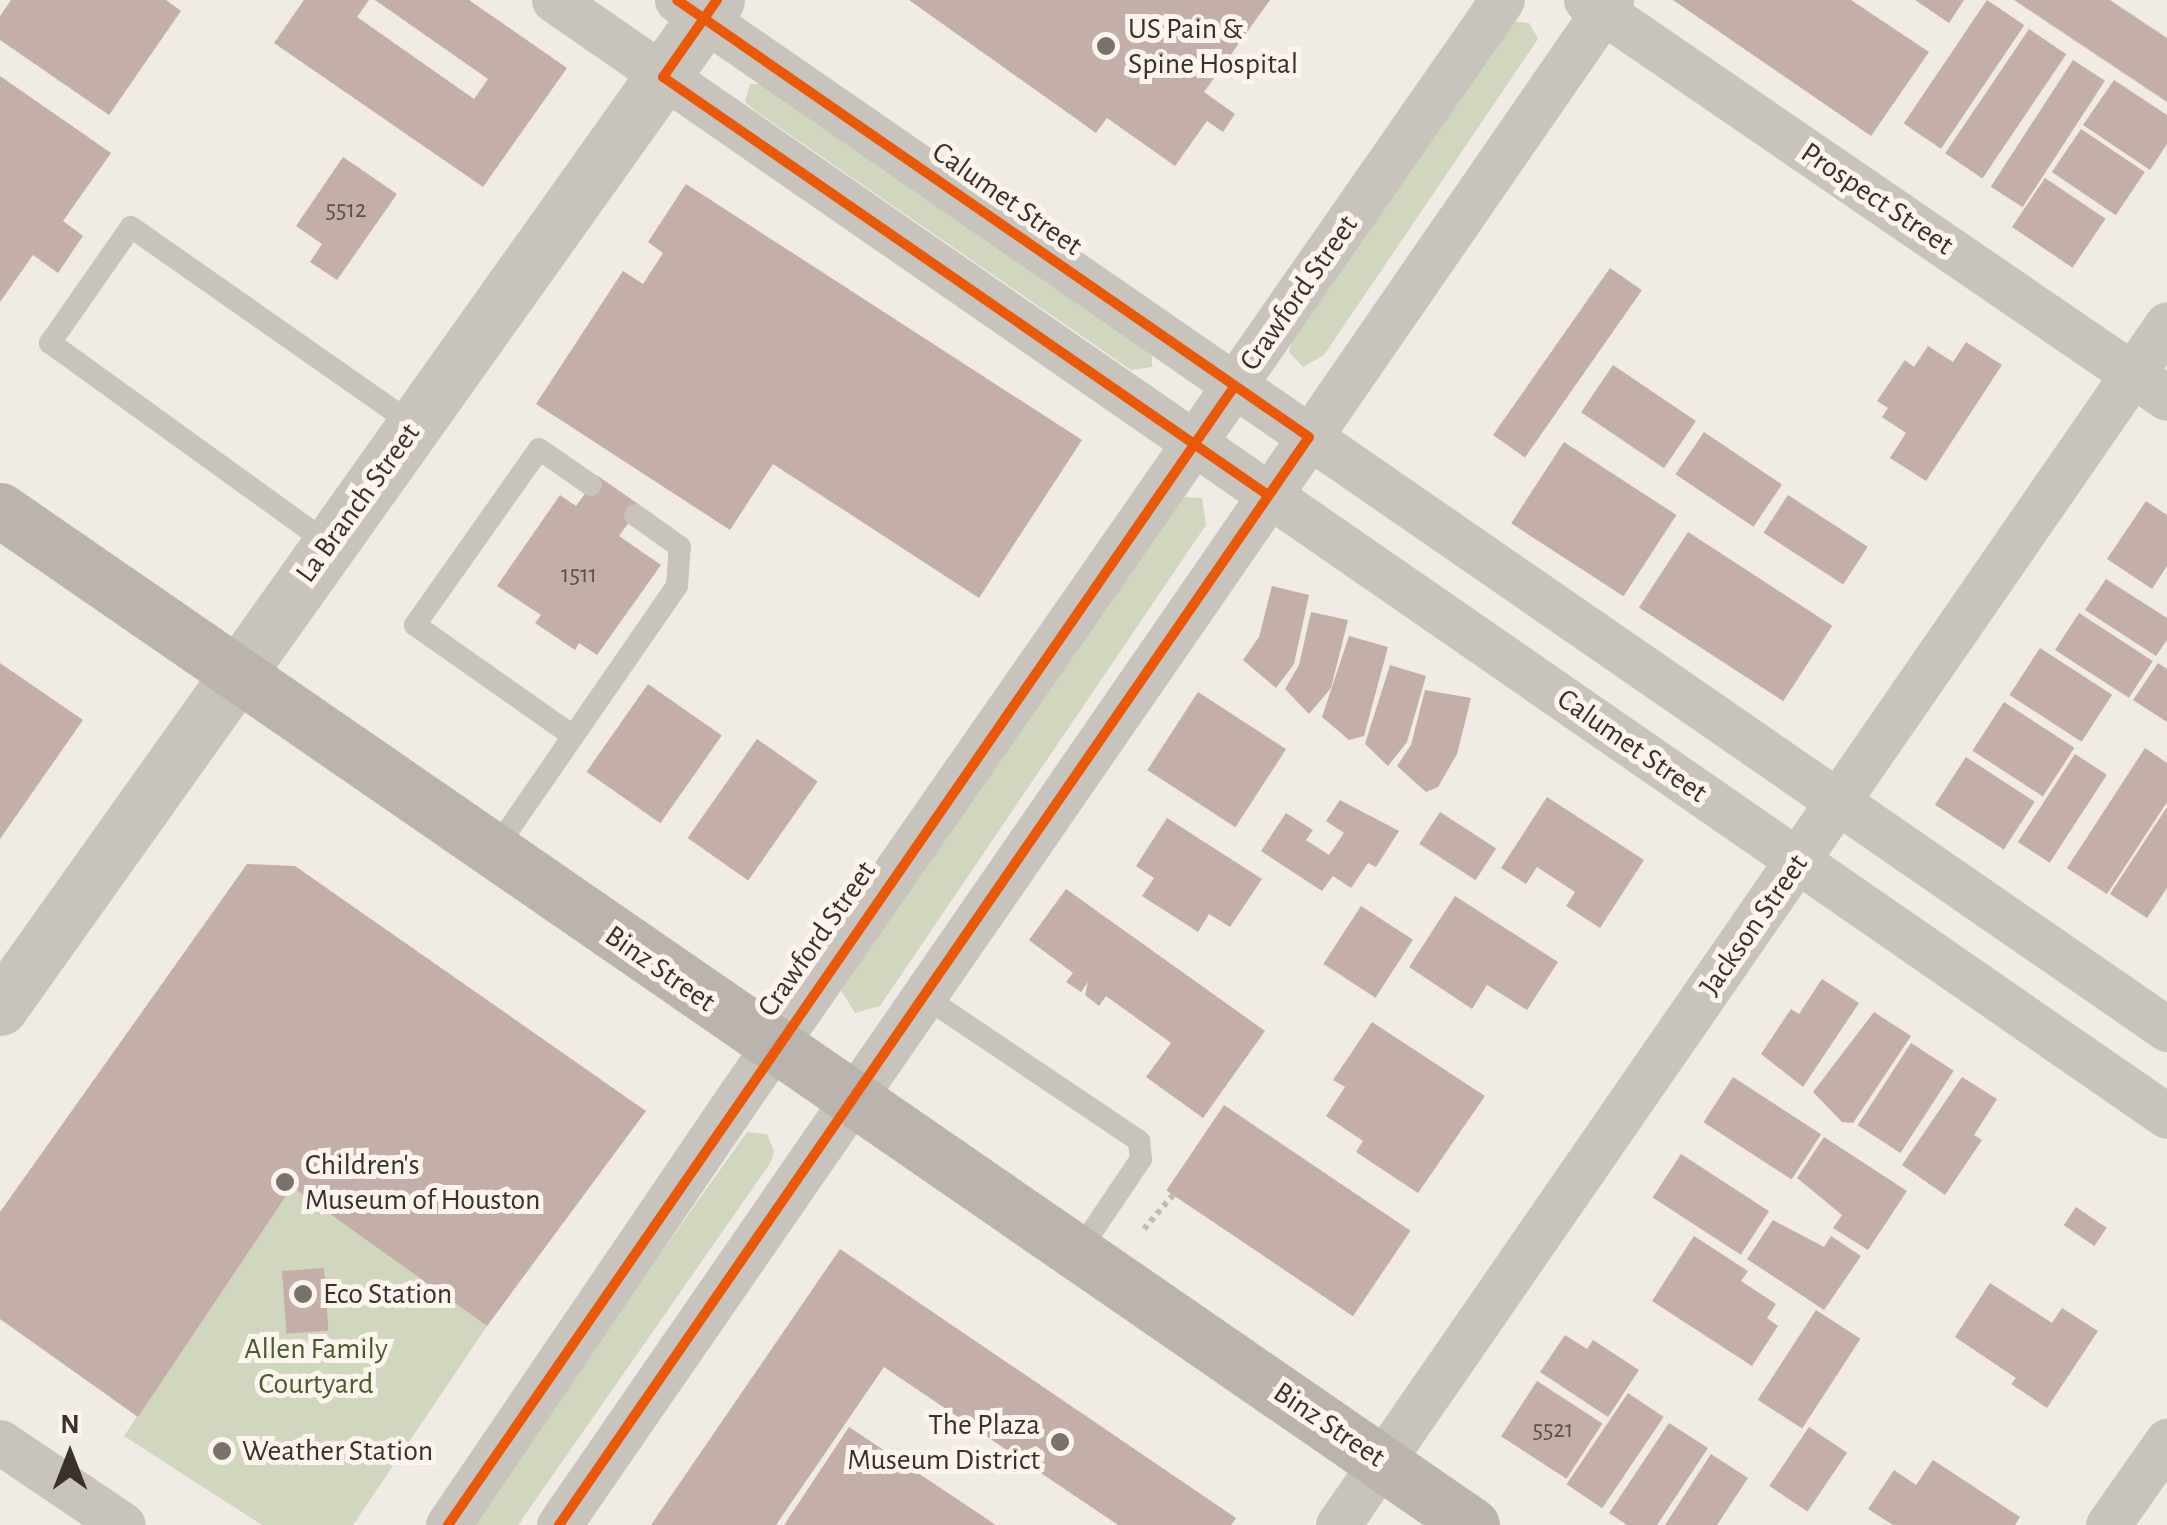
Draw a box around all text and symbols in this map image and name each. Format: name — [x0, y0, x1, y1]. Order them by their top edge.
place label: US Pain & Spine Hospital — [1128, 11, 1298, 82]
marker: US Pain & Spine Hospital — [1093, 33, 1119, 59]
street label: Calumet Street — [925, 134, 1089, 264]
street label: Prospect Street — [1794, 135, 1960, 263]
house number: 5512 — [326, 195, 366, 225]
street label: Crawford Street — [1232, 208, 1366, 378]
street label: La Branch Street — [288, 416, 428, 590]
house number: 1511 — [561, 560, 597, 590]
street label: Calumet Street — [1550, 681, 1714, 811]
street label: Jackson Street — [1692, 847, 1816, 1003]
street label: Crawford Street — [750, 854, 884, 1024]
street label: Binz Street — [598, 918, 722, 1020]
place label: Children's Museum of Houston — [305, 1147, 541, 1218]
marker: Children's Museum of Houston — [274, 1171, 296, 1193]
place label: Eco Station — [323, 1276, 452, 1312]
marker: Eco Station — [292, 1283, 314, 1305]
park label: Allen Family Courtyard — [244, 1331, 388, 1402]
street label: Binz Street — [1266, 1375, 1392, 1475]
north arrow — [20, 1405, 120, 1505]
place label: The Plaza Museum District — [847, 1407, 1040, 1478]
text: N — [60, 1411, 80, 1439]
house number: 5521 — [1533, 1415, 1573, 1445]
marker: The Plaza Museum District — [1049, 1431, 1071, 1453]
place label: Weather Station — [242, 1433, 433, 1469]
marker: Weather Station — [211, 1440, 233, 1462]

